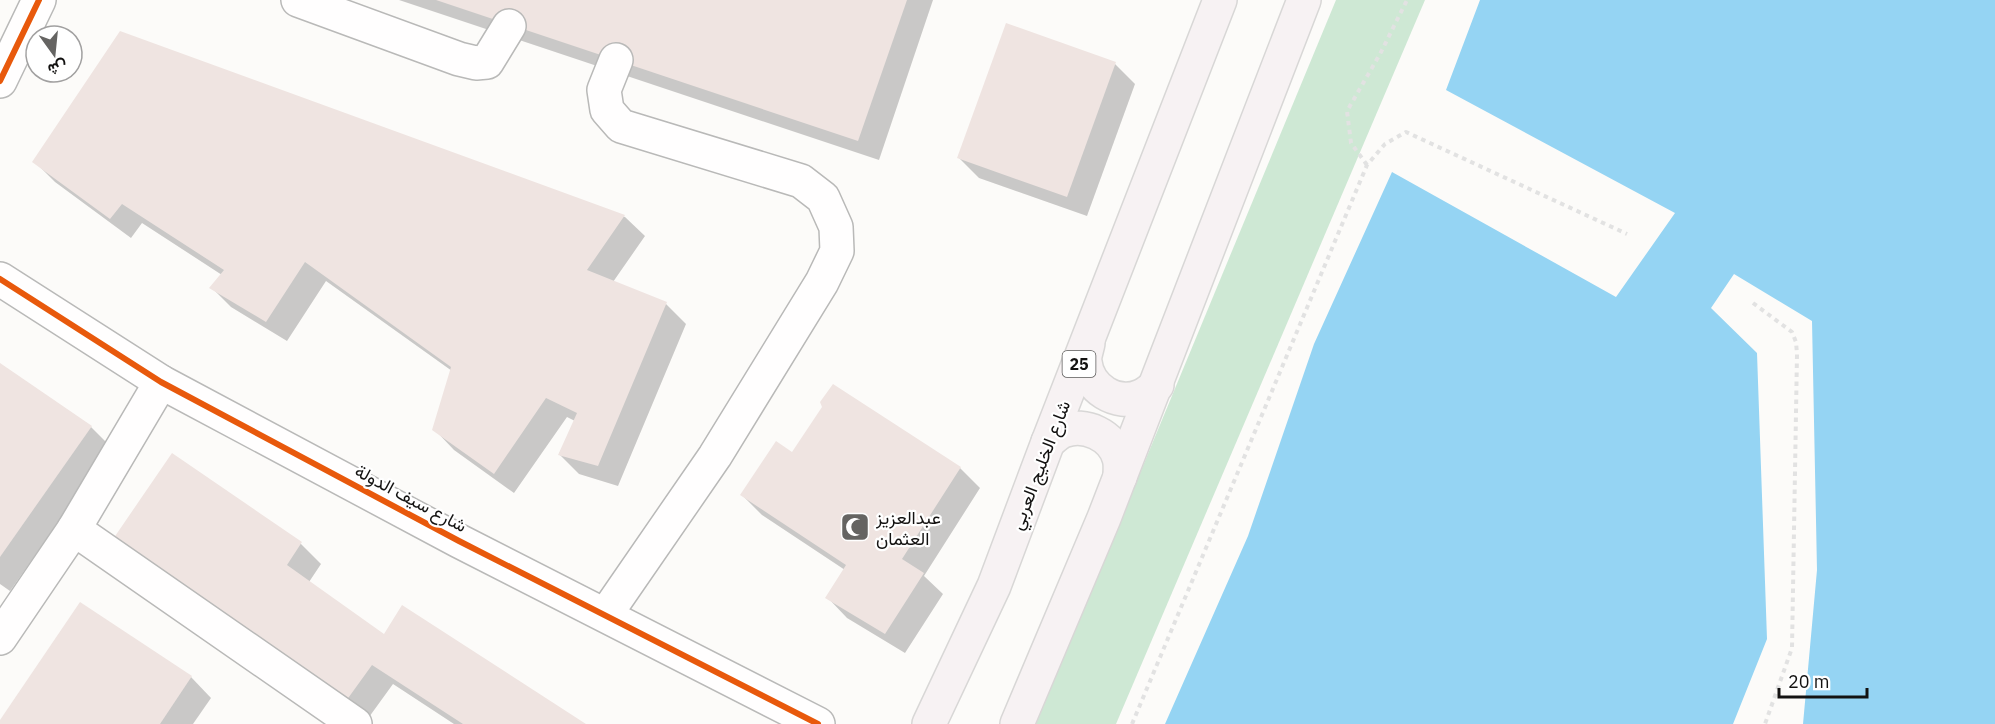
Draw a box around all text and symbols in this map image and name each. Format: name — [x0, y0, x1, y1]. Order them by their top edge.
north arrow — [24, 24, 84, 84]
text: ش — [46, 56, 70, 81]
road number: 25 — [1062, 351, 1096, 377]
street label: شارع الخليج العربي — [1005, 397, 1079, 534]
street label: شارع سيف الدولة — [351, 459, 471, 538]
place label: عبدالعزيز العثمان — [875, 506, 941, 550]
mosque icon: عبدالعزيز العثمان — [839, 511, 871, 543]
scale bar — [1779, 661, 1868, 699]
text: 20 m — [1788, 670, 1830, 693]

